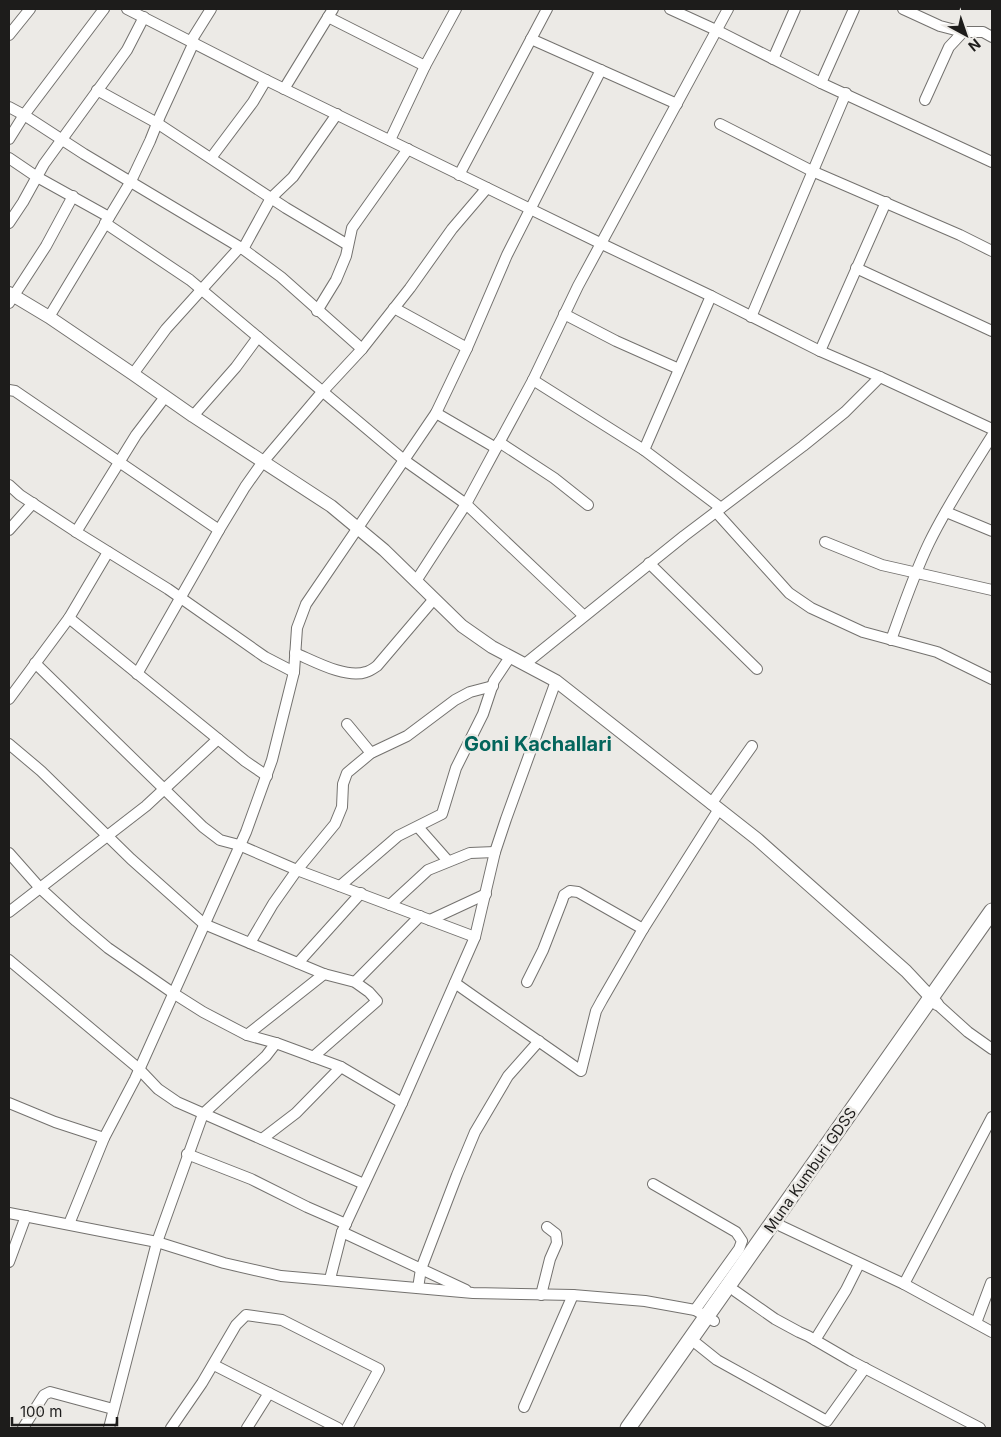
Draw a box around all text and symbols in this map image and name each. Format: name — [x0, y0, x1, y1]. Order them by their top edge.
north arrow — [941, 10, 991, 60]
text: N — [965, 35, 984, 55]
district label: Goni Kachallari — [464, 732, 612, 756]
street label: Muna Kumburi GDSS — [760, 1104, 860, 1236]
scale bar — [12, 1394, 118, 1426]
text: 100 m — [20, 1402, 62, 1421]

